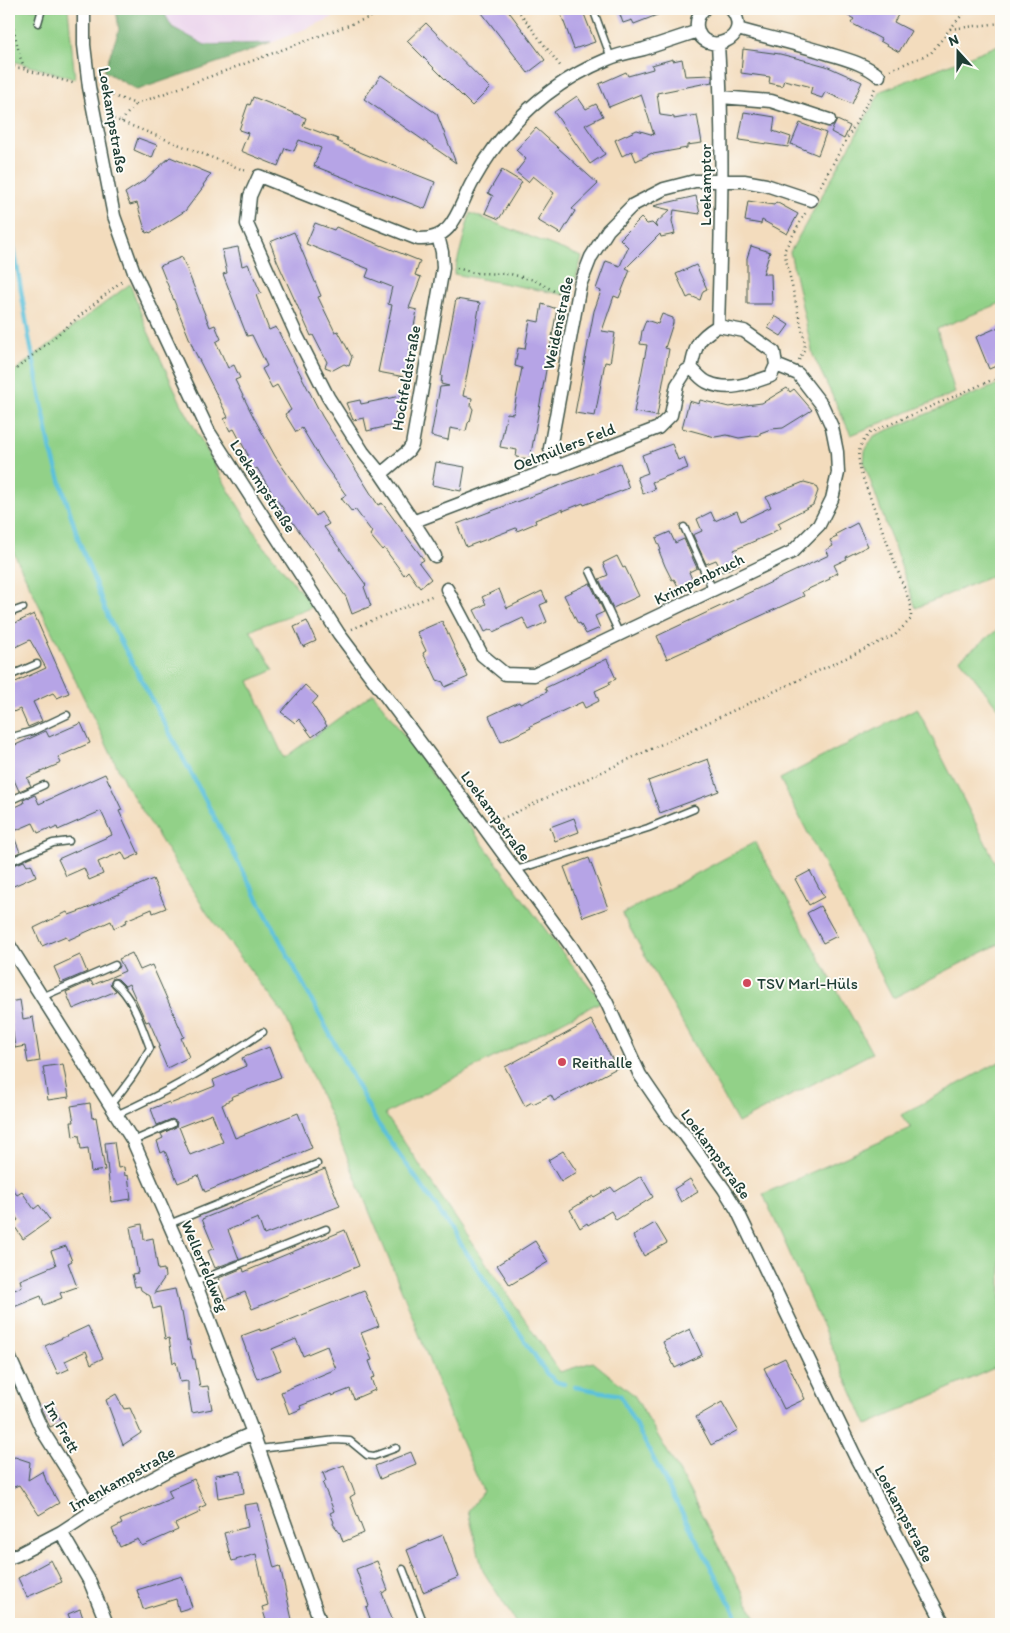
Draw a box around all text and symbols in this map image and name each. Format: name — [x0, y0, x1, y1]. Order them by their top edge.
north arrow — [932, 28, 982, 78]
text: N — [946, 31, 961, 50]
street label: Loekampstraße — [94, 66, 132, 174]
street label: Loekamptor — [696, 144, 715, 226]
street label: Weidenstraße — [539, 275, 577, 371]
street label: Hochfeldstraße — [387, 324, 425, 432]
street label: Oelmüllers Feld — [510, 419, 618, 475]
street label: Loekampstraße — [226, 436, 300, 536]
street label: Krimpenbruch — [651, 549, 747, 609]
street label: Loekampstraße — [457, 767, 535, 865]
place label: TSV Marl-Hüls — [757, 974, 858, 993]
marker: TSV Marl-Hüls — [741, 977, 753, 989]
place label: Reithalle — [572, 1053, 632, 1072]
marker: Reithalle — [556, 1056, 568, 1068]
street label: Loekampstraße — [677, 1105, 755, 1203]
street label: Wellerfeldweg — [177, 1217, 233, 1315]
street label: Im Frett — [40, 1398, 84, 1456]
street label: Imenkampstraße — [66, 1442, 178, 1516]
street label: Loekampstraße — [870, 1462, 938, 1566]

